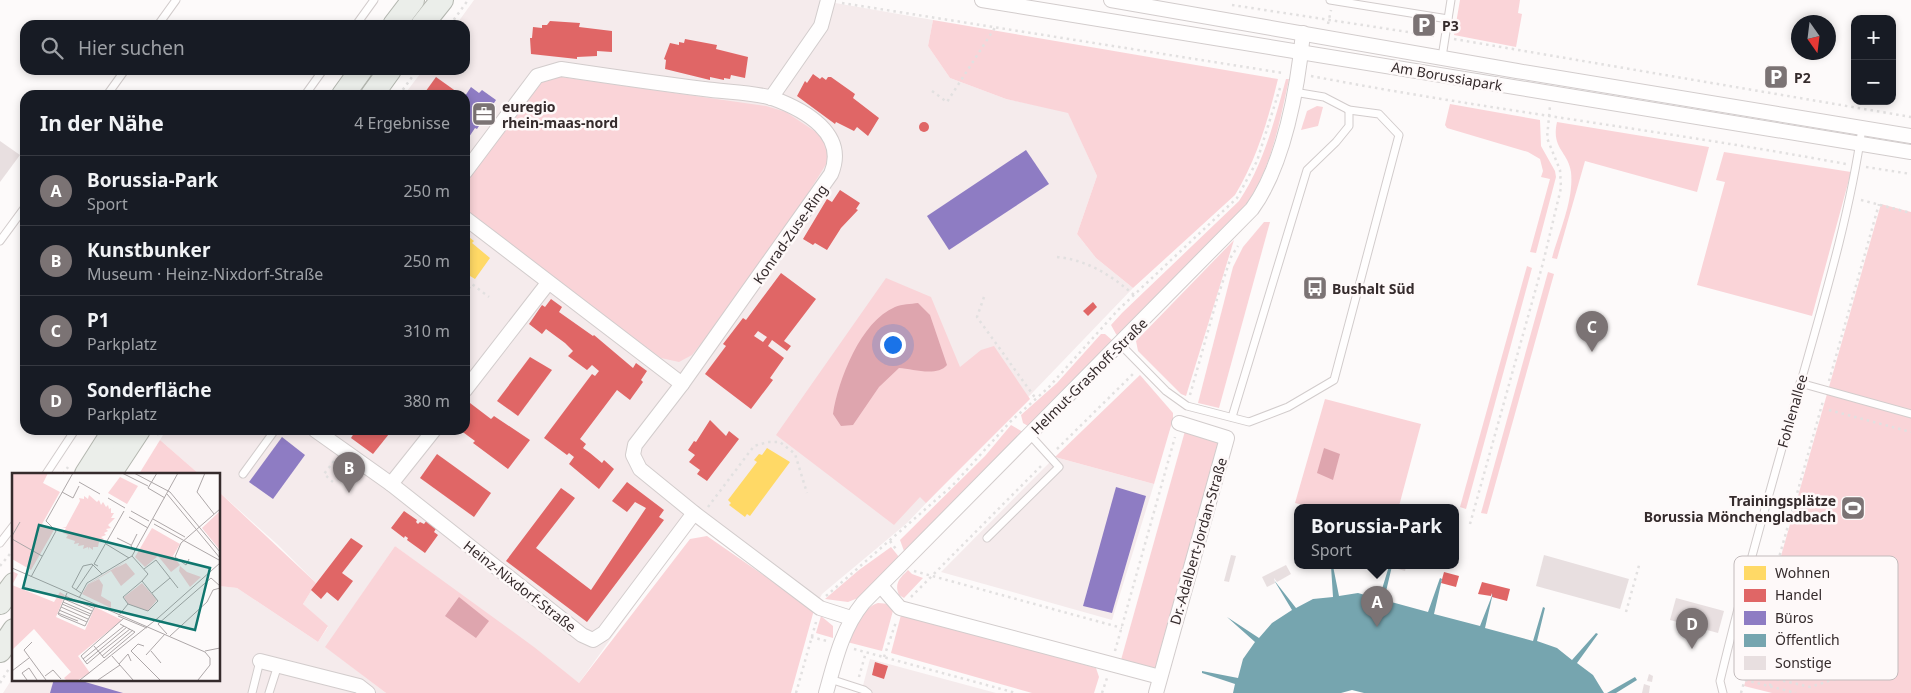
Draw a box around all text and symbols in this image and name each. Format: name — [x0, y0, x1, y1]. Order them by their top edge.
parking icon: P3 — [1411, 12, 1437, 38]
north arrow — [1791, 15, 1836, 60]
map controls — [1851, 15, 1896, 105]
button: + — [1851, 15, 1896, 60]
place label: P3 — [1442, 16, 1459, 35]
search box — [20, 20, 470, 75]
icon: search — [38, 34, 66, 62]
text: Hier suchen — [78, 35, 185, 61]
street label: Am Borussiapark — [1390, 57, 1504, 95]
button: − — [1851, 60, 1896, 105]
parking icon: P2 — [1763, 64, 1789, 90]
place label: P2 — [1794, 68, 1811, 87]
place label: euregio rhein-maas-nord — [502, 97, 618, 132]
office icon: euregio rhein-maas-nord — [471, 101, 497, 127]
text: In der Nähe — [40, 109, 164, 137]
text: 4 Ergebnisse — [354, 112, 450, 134]
text: Borussia-Park — [87, 167, 218, 193]
text: A — [50, 180, 62, 202]
text: 250 m — [403, 180, 450, 202]
street label: Konrad-Zuse-Ring — [748, 180, 832, 288]
text: Sport — [87, 193, 128, 215]
text: Kunstbunker — [87, 237, 210, 263]
text: B — [51, 250, 61, 272]
text: 250 m — [403, 250, 450, 272]
text: Museum · Heinz-Nixdorf-Straße — [87, 263, 323, 285]
bus stop icon: Bushalt Süd — [1302, 275, 1328, 301]
place label: Bushalt Süd — [1332, 279, 1414, 298]
text: P1 — [87, 307, 110, 333]
pin: C — [1576, 311, 1608, 352]
street label: Helmut-Grashoff-Straße — [1027, 314, 1151, 438]
text: C — [51, 320, 61, 342]
text: 310 m — [403, 320, 450, 342]
your location — [880, 332, 906, 358]
text: Parkplatz — [87, 333, 157, 355]
street label: Fohlenallee — [1772, 372, 1812, 450]
text: Sonderfläche — [87, 377, 212, 403]
text: D — [50, 390, 62, 412]
text: 380 m — [403, 390, 450, 412]
text: Parkplatz — [87, 403, 157, 425]
pin: B — [333, 452, 365, 493]
street label: Dr.-Adalbert-Jordan-Straße — [1165, 455, 1231, 627]
inset map — [12, 473, 220, 680]
place label: Trainingsplätze Borussia Mönchengladbach — [1644, 491, 1836, 526]
sports icon: Trainingsplätze Borussia Mönchengladbach — [1840, 495, 1866, 521]
popup — [1294, 504, 1459, 569]
text: Borussia-Park — [1311, 513, 1442, 539]
street label: Heinz-Nixdorf-Straße — [460, 536, 580, 636]
text: Sport — [1311, 539, 1352, 561]
legend — [1734, 556, 1898, 680]
text: Wohnen — [1775, 563, 1830, 582]
text: Handel — [1775, 585, 1822, 604]
pin: A — [1361, 586, 1393, 627]
pin: D — [1676, 608, 1708, 649]
text: Büros — [1775, 608, 1814, 627]
text: Öffentlich — [1775, 630, 1840, 649]
text: Sonstige — [1775, 653, 1832, 672]

